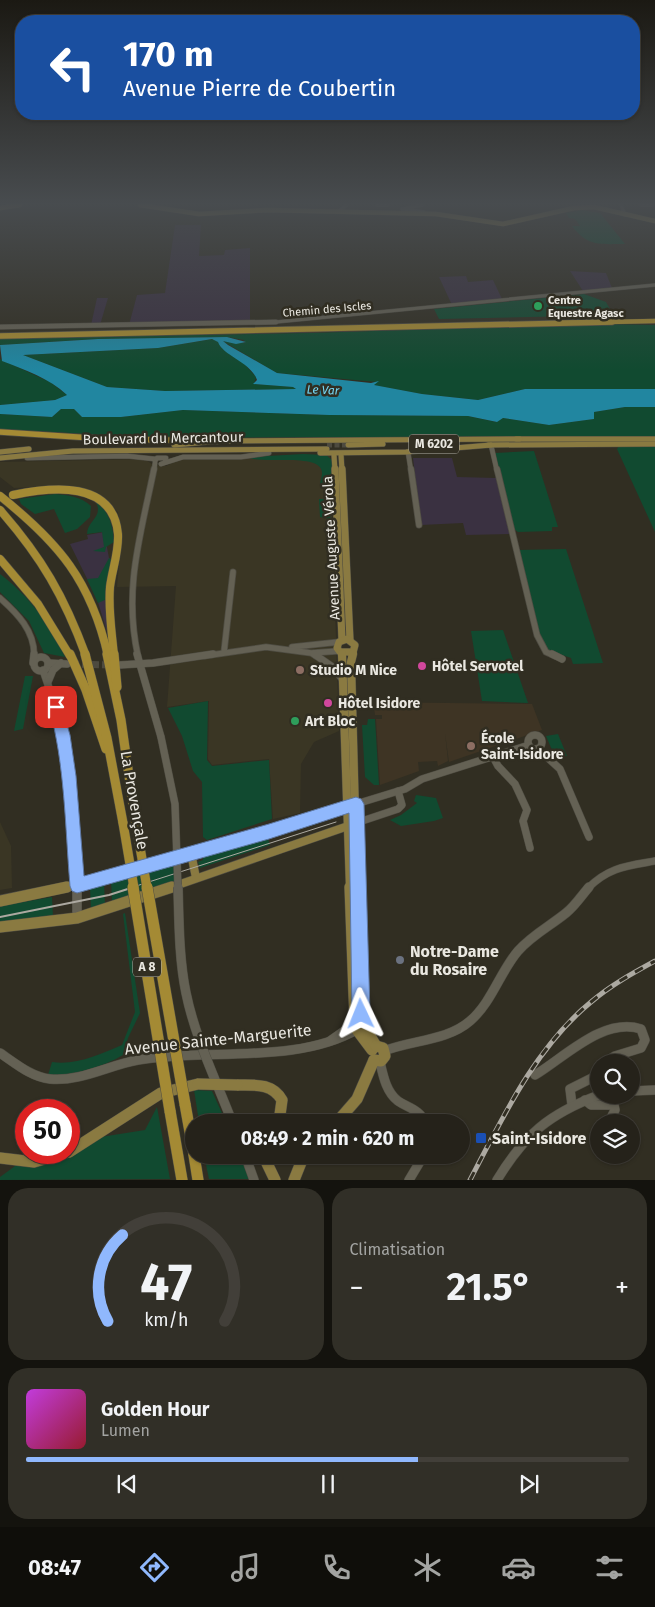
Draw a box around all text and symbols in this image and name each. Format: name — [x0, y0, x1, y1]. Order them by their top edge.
text: 170 m — [123, 33, 214, 75]
icon: left — [40, 35, 105, 100]
text: Avenue Pierre de Coubertin — [123, 75, 396, 102]
place label: Centre Equestre Agasc — [548, 294, 624, 320]
street label: Chemin des Iscles — [282, 299, 372, 320]
marker: Centre Equestre Agasc — [532, 300, 544, 312]
water label: Le Var — [306, 382, 340, 398]
street label: Boulevard du Mercantour — [83, 429, 244, 448]
road number: M 6202 — [409, 434, 459, 454]
street label: Avenue Auguste Vérola — [319, 476, 344, 620]
place label: Hôtel Servotel — [432, 658, 524, 675]
marker: Hôtel Servotel — [416, 660, 428, 672]
place label: Studio M Nice — [310, 662, 397, 679]
marker: Studio M Nice — [294, 664, 306, 676]
pin — [35, 686, 77, 728]
icon: arrive — [42, 693, 70, 721]
place label: Hôtel Isidore — [338, 695, 420, 712]
marker: Hôtel Isidore — [322, 697, 334, 709]
place label: Art Bloc — [304, 713, 355, 730]
marker: Art Bloc — [289, 715, 301, 727]
place label: École Saint-Isidore — [481, 729, 564, 763]
marker: École Saint-Isidore — [465, 740, 477, 752]
street label: La Provençale — [115, 749, 153, 851]
place label: Notre-Dame du Rosaire — [410, 942, 499, 979]
marker: Notre-Dame du Rosaire — [394, 954, 406, 966]
road number: A 8 — [133, 958, 161, 976]
position arrow — [334, 987, 386, 1039]
street label: Avenue Sainte-Marguerite — [124, 1020, 312, 1059]
map controls — [590, 1054, 640, 1164]
button: search — [590, 1054, 640, 1104]
speed limit sign: 50 — [15, 1099, 80, 1164]
button: layers — [590, 1114, 640, 1164]
text: 08:49 · 2 min · 620 m — [241, 1127, 414, 1150]
place label: Saint-Isidore — [492, 1129, 587, 1148]
marker: Saint-Isidore — [474, 1131, 488, 1145]
text: Climatisation — [350, 1240, 445, 1259]
text: 47 — [140, 1251, 192, 1314]
text: 21.5° — [446, 1264, 532, 1310]
text: − — [350, 1271, 364, 1304]
text: + — [615, 1271, 629, 1304]
text: km/h — [144, 1309, 188, 1331]
text: Golden Hour — [101, 1398, 210, 1421]
text: Lumen — [101, 1421, 150, 1440]
icon: previous — [113, 1470, 141, 1498]
icon: pause — [314, 1470, 342, 1498]
icon: next — [515, 1470, 543, 1498]
icon: directions — [137, 1550, 172, 1585]
icon: music — [228, 1550, 263, 1585]
icon: phone — [319, 1550, 354, 1585]
icon: climate — [410, 1550, 445, 1585]
icon: car — [501, 1550, 536, 1585]
icon: filters — [592, 1550, 627, 1585]
text: 08:47 — [28, 1554, 81, 1581]

